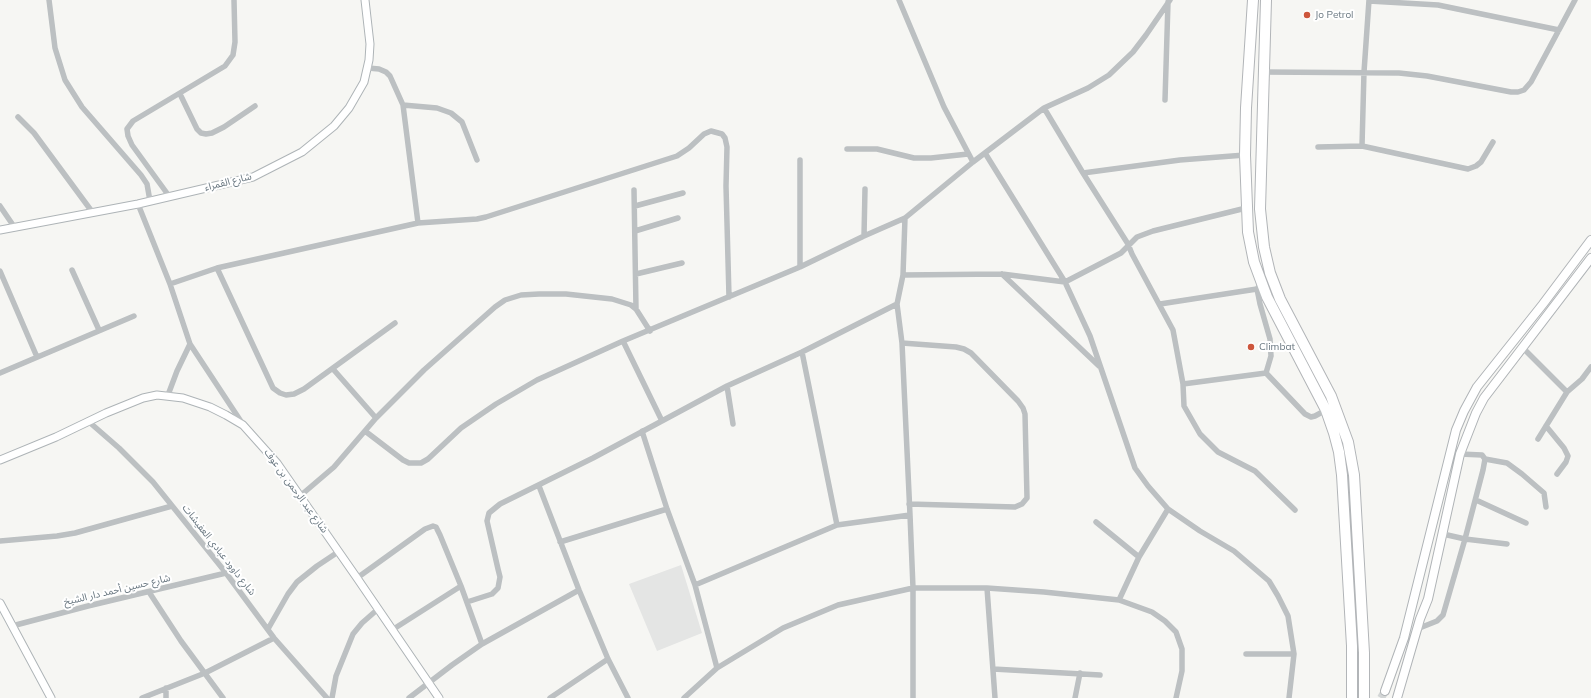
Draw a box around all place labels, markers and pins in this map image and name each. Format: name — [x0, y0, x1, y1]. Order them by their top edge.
place label: Jo Petrol — [1315, 9, 1353, 21]
marker: Jo Petrol — [1302, 10, 1312, 20]
place label: Climbat — [1259, 341, 1295, 353]
marker: Climbat — [1246, 342, 1256, 352]

